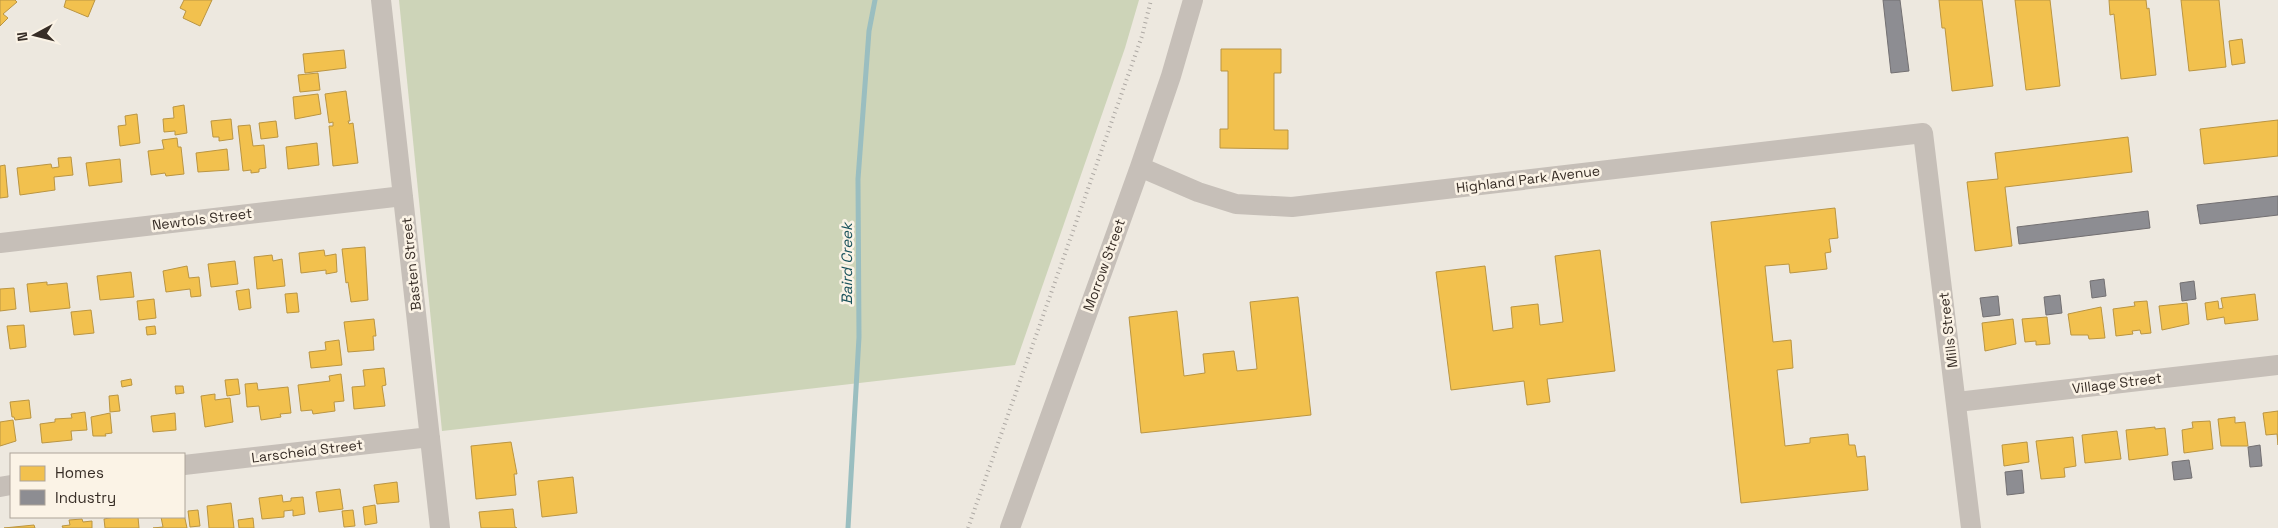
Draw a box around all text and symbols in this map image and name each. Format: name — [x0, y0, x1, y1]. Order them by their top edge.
north arrow — [10, 10, 60, 60]
text: N — [13, 31, 32, 42]
street label: Highland Park Avenue — [1455, 161, 1601, 197]
street label: Newtols Street — [151, 204, 253, 234]
street label: Basten Street — [397, 216, 425, 312]
street label: Morrow Street — [1079, 216, 1129, 314]
water label: Baird Creek — [837, 221, 856, 305]
street label: Mills Street — [1934, 291, 1962, 369]
street label: Village Street — [2071, 369, 2163, 397]
street label: Larscheid Street — [250, 435, 364, 467]
legend — [10, 453, 185, 518]
text: Homes — [55, 463, 104, 482]
text: Industry — [55, 488, 116, 507]

